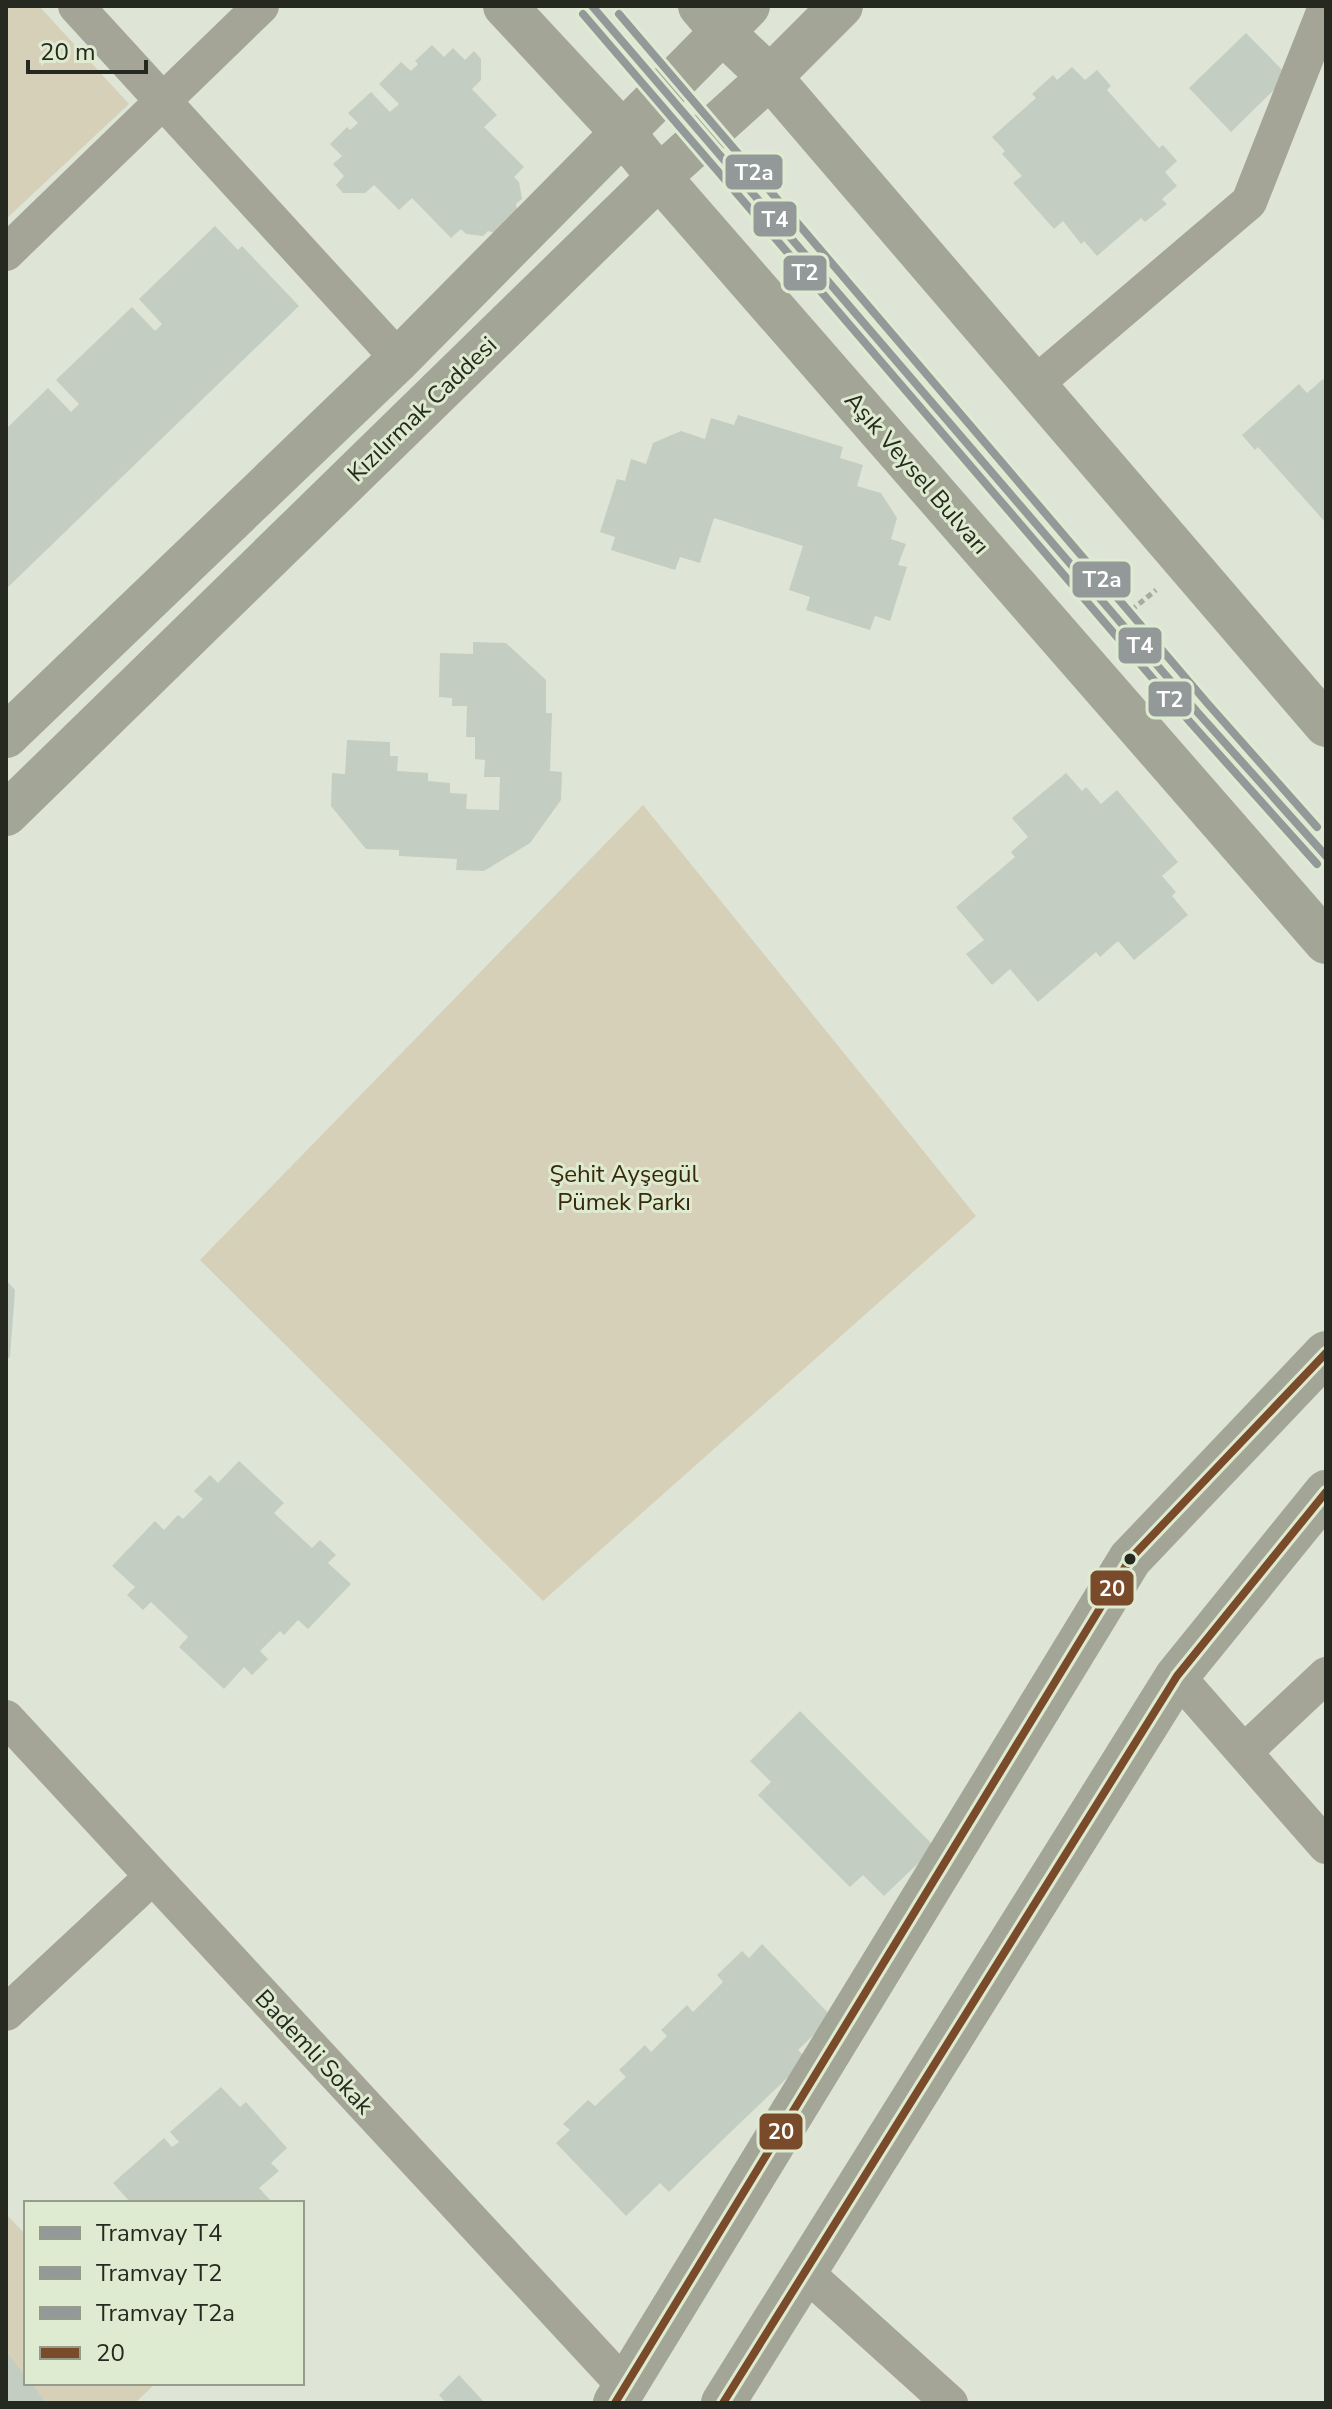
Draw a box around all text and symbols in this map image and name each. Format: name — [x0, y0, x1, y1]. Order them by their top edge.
scale bar — [28, 24, 146, 74]
text: 20 m — [40, 36, 96, 68]
line badge: T2a — [724, 153, 784, 191]
text: T2a — [735, 158, 773, 188]
line badge: T4 — [752, 200, 798, 238]
text: T4 — [762, 205, 788, 235]
line badge: T2 — [782, 254, 828, 292]
text: T2 — [792, 258, 818, 288]
street label: Kızılırmak Caddesi — [340, 329, 504, 489]
street label: Aşık Veysel Bulvarı — [837, 385, 997, 561]
line badge: T2a — [1071, 560, 1132, 599]
text: T2a — [1083, 565, 1121, 595]
line badge: T4 — [1117, 626, 1163, 665]
text: T4 — [1127, 631, 1153, 661]
line badge: T2 — [1147, 680, 1193, 718]
text: T2 — [1157, 685, 1183, 715]
park label: Şehit Ayşegül Pümek Parkı — [549, 1158, 699, 1218]
unlabelled marker — [1122, 1551, 1138, 1567]
line badge: 20 — [1089, 1569, 1135, 1607]
text: 20 — [1099, 1574, 1125, 1604]
street label: Bademli Sokak — [248, 1983, 381, 2122]
line badge: 20 — [758, 2112, 804, 2151]
text: 20 — [768, 2117, 794, 2147]
legend — [24, 2201, 304, 2385]
text: Tramvay T4 — [96, 2217, 222, 2249]
text: Tramvay T2 — [96, 2257, 222, 2289]
text: Tramvay T2a — [96, 2297, 235, 2329]
text: 20 — [96, 2337, 125, 2369]

